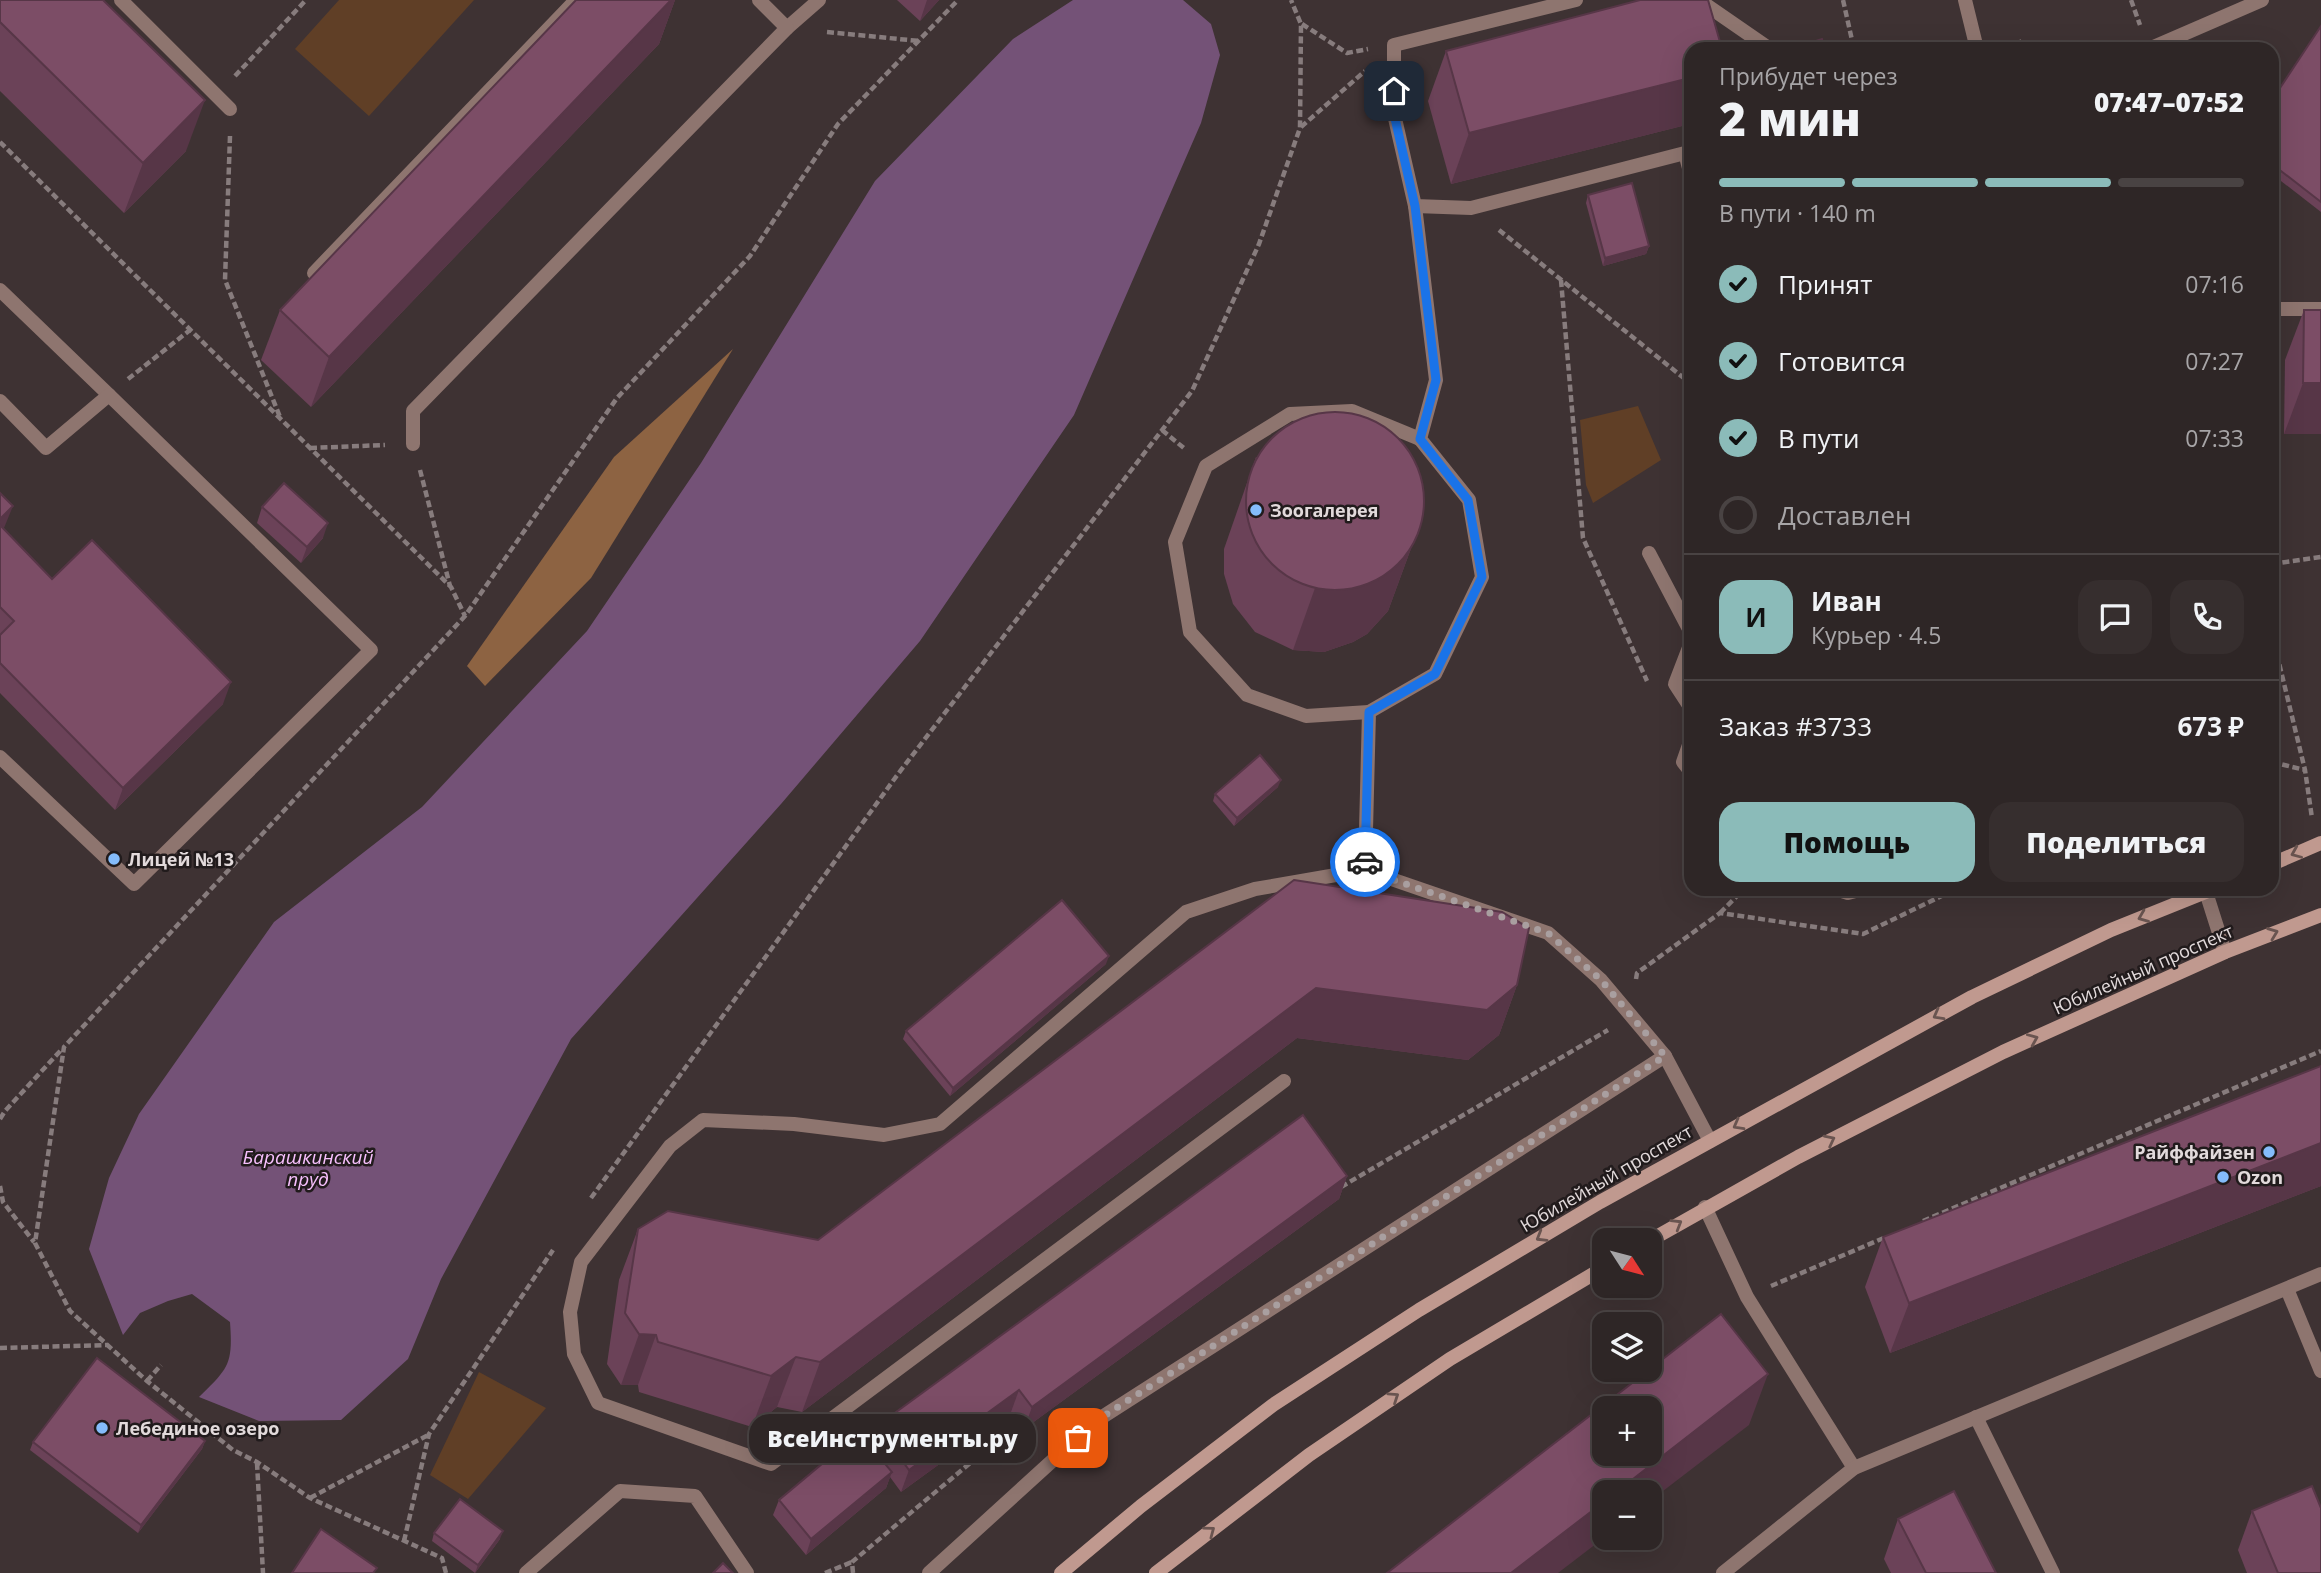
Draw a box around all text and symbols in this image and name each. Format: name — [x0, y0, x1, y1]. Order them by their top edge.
text: Прибудет через — [1719, 60, 1898, 92]
pin — [1364, 61, 1424, 121]
icon: home — [1375, 72, 1413, 110]
text: 07:47–07:52 — [2094, 84, 2244, 120]
text: 2 мин — [1719, 87, 1861, 149]
text: В пути · 140 m — [1719, 197, 1876, 229]
icon: check — [1719, 265, 1757, 303]
text: Принят — [1778, 266, 1872, 302]
text: 07:16 — [2185, 268, 2244, 300]
icon: check — [1719, 342, 1757, 380]
text: Готовится — [1778, 343, 1906, 379]
text: 07:27 — [2185, 345, 2244, 377]
icon: check — [1719, 419, 1757, 457]
text: В пути — [1778, 420, 1859, 456]
text: 07:33 — [2185, 422, 2244, 454]
text: Доставлен — [1778, 497, 1911, 533]
place label: Зоогалерея — [1270, 498, 1378, 522]
marker: Зоогалерея — [1248, 502, 1264, 518]
button: chat — [2078, 580, 2152, 654]
button: phone — [2170, 580, 2244, 654]
text: Иван — [1811, 583, 1882, 619]
text: И — [1745, 599, 1767, 635]
text: Курьер · 4.5 — [1811, 619, 1942, 651]
text: Заказ #3733 — [1719, 708, 1872, 744]
text: 673 ₽ — [2178, 708, 2244, 744]
button: Помощь — [1719, 802, 1975, 882]
button: Поделиться — [1989, 802, 2244, 882]
courier — [1330, 827, 1400, 897]
icon: car — [1346, 843, 1384, 881]
one-way arrow — [2291, 845, 2303, 859]
place label: Лицей №13 — [128, 847, 234, 871]
marker: Лицей №13 — [106, 851, 122, 867]
one-way arrow — [2138, 909, 2150, 923]
street label: Юбилейный проспект — [2049, 918, 2237, 1020]
one-way arrow — [2267, 928, 2279, 942]
one-way arrow — [1932, 1007, 1945, 1020]
one-way arrow — [2026, 1033, 2038, 1047]
one-way arrow — [1733, 1117, 1746, 1130]
street label: Юбилейный проспект — [1516, 1119, 1697, 1237]
one-way arrow — [1823, 1135, 1835, 1149]
place label: Райффайзен — [2134, 1140, 2255, 1164]
water label: Барашкинский пруд — [243, 1144, 373, 1192]
marker: Райффайзен — [2261, 1144, 2277, 1160]
place label: Ozon — [2237, 1165, 2283, 1189]
marker: Ozon — [2215, 1169, 2231, 1185]
one-way arrow — [1669, 1219, 1682, 1232]
north arrow — [1592, 1228, 1662, 1298]
map controls — [1592, 1228, 1662, 1550]
one-way arrow — [1535, 1229, 1548, 1242]
button: layers — [1592, 1312, 1662, 1382]
one-way arrow — [1386, 1392, 1399, 1405]
button: + — [1592, 1396, 1662, 1466]
pin — [1048, 1408, 1108, 1468]
callout: ВсеИнструменты.ру — [749, 1414, 1036, 1462]
place label: Лебединое озеро — [116, 1416, 279, 1440]
icon: bag — [1059, 1419, 1097, 1457]
marker: Лебединое озеро — [94, 1420, 110, 1436]
text: ВсеИнструменты.ру — [767, 1422, 1018, 1454]
button: − — [1592, 1480, 1662, 1550]
one-way arrow — [1202, 1526, 1214, 1539]

